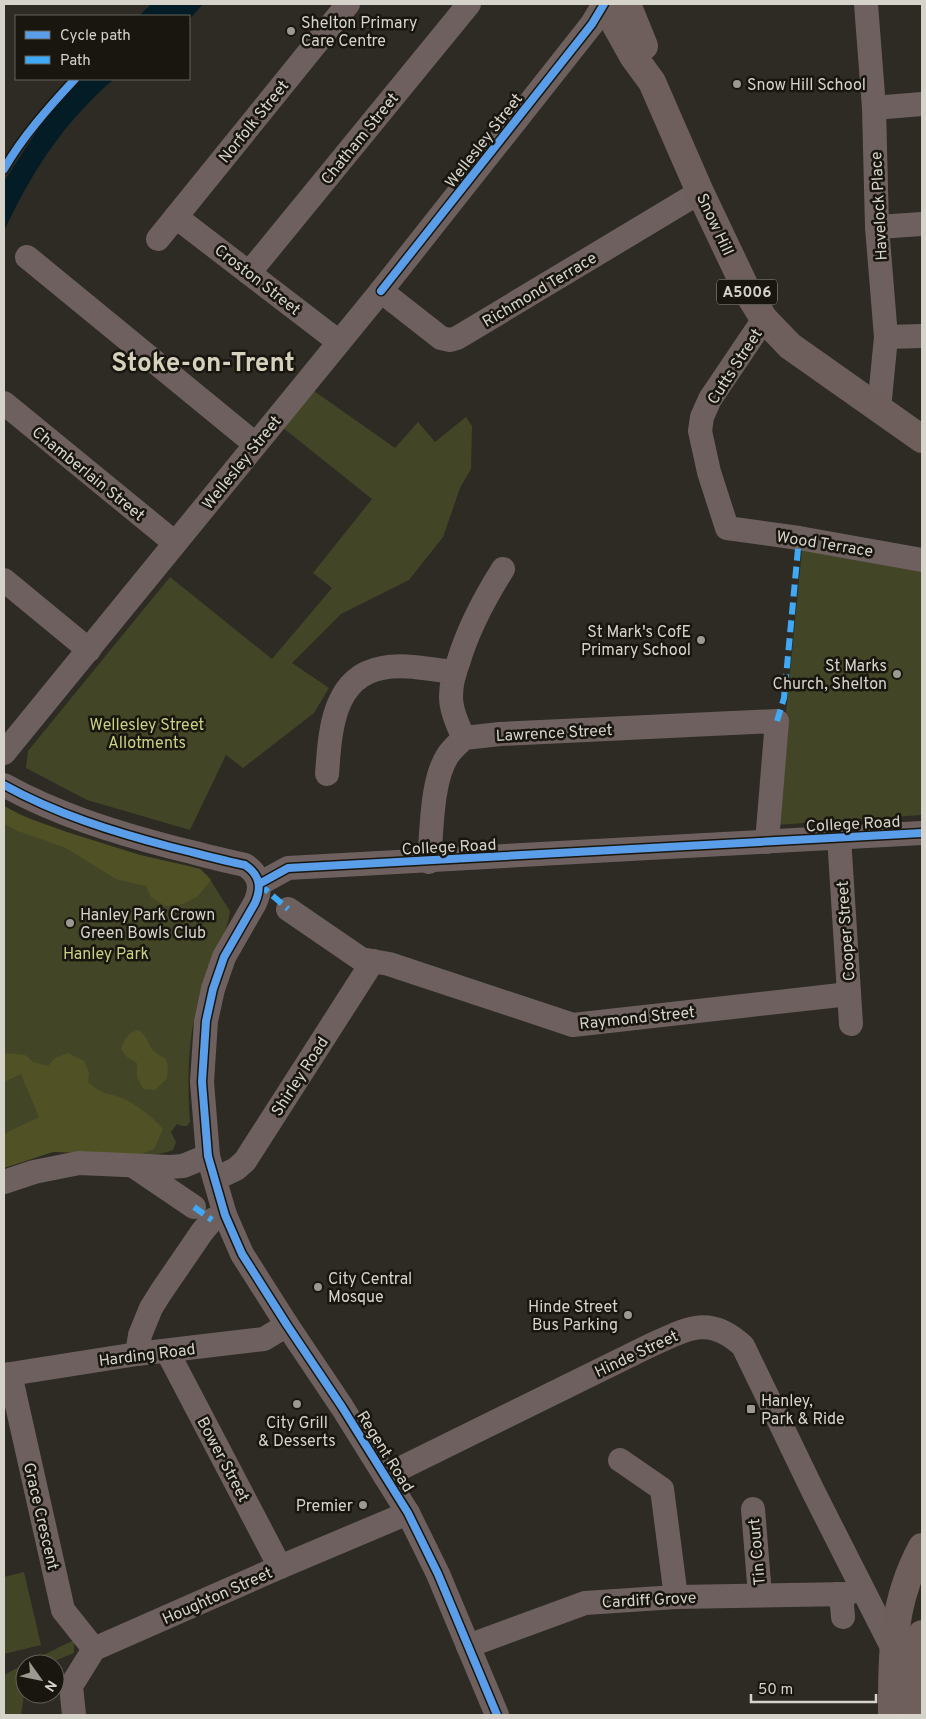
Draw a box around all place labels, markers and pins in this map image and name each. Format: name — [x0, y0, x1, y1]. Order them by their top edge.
place label: Shelton Primary Care Centre — [301, 14, 418, 52]
marker: Shelton Primary Care Centre — [285, 25, 297, 37]
place label: Snow Hill School — [747, 76, 866, 96]
marker: Snow Hill School — [731, 78, 743, 90]
place label: St Mark's CofE Primary School — [581, 623, 691, 661]
marker: St Mark's CofE Primary School — [695, 634, 707, 646]
place label: St Marks Church, Shelton — [773, 657, 887, 695]
marker: St Marks Church, Shelton — [891, 668, 903, 680]
place label: Hanley Park Crown Green Bowls Club — [80, 906, 215, 944]
marker: Hanley Park Crown Green Bowls Club — [64, 917, 76, 929]
place label: City Central Mosque — [328, 1270, 412, 1308]
marker: City Central Mosque — [312, 1281, 324, 1293]
place label: Hinde Street Bus Parking — [528, 1298, 618, 1336]
marker: Hinde Street Bus Parking — [622, 1309, 634, 1321]
place label: Hanley, Park & Ride — [761, 1392, 845, 1430]
marker: City Grill & Desserts — [291, 1398, 303, 1410]
marker: Hanley, Park & Ride — [745, 1403, 757, 1415]
place label: City Grill & Desserts — [258, 1414, 336, 1452]
place label: Premier — [296, 1497, 353, 1517]
marker: Premier — [357, 1499, 369, 1511]

